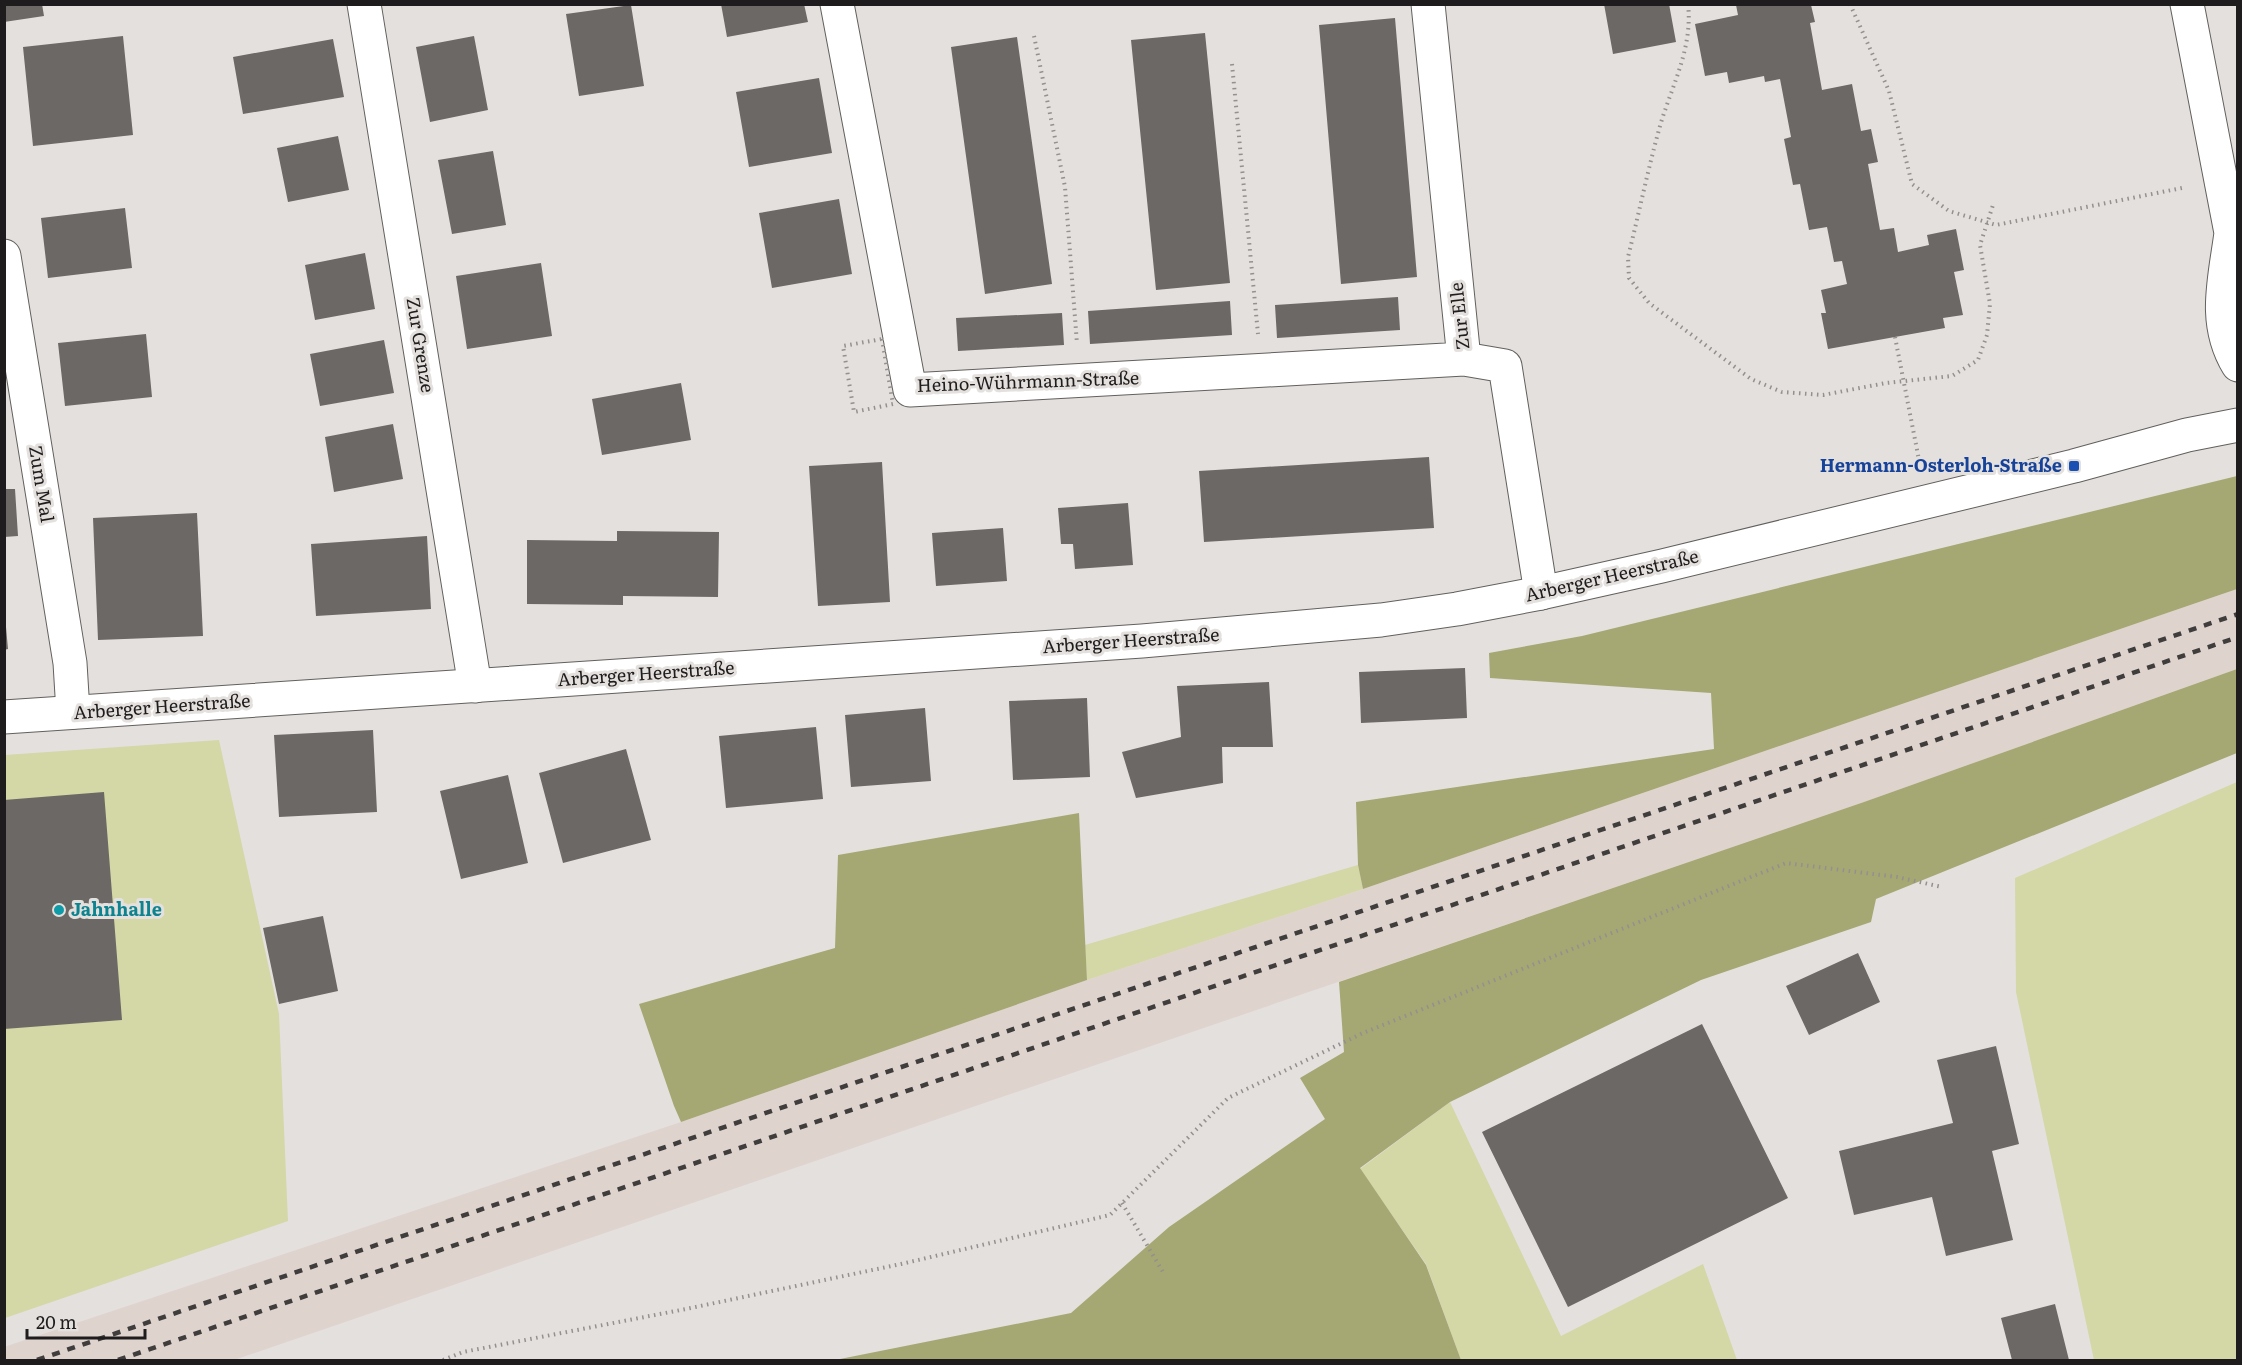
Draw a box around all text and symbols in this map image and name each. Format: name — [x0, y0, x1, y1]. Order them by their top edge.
street label: Zur Elle — [1442, 281, 1475, 351]
street label: Zur Grenze — [401, 295, 442, 394]
street label: Heino-Wührmann-Straße — [916, 363, 1140, 398]
street label: Zum Mal — [23, 443, 62, 524]
place label: Hermann-Osterloh-Straße — [1820, 451, 2062, 478]
marker: Hermann-Osterloh-Straße — [2067, 459, 2081, 473]
street label: Arberger Heerstraße — [1522, 541, 1701, 608]
street label: Arberger Heerstraße — [1042, 620, 1220, 659]
street label: Arberger Heerstraße — [557, 653, 735, 692]
street label: Arberger Heerstraße — [73, 686, 251, 725]
place label: Jahnhalle — [71, 895, 162, 922]
marker: Jahnhalle — [52, 903, 66, 917]
scale bar — [27, 1302, 146, 1340]
text: 20 m — [36, 1308, 77, 1335]

